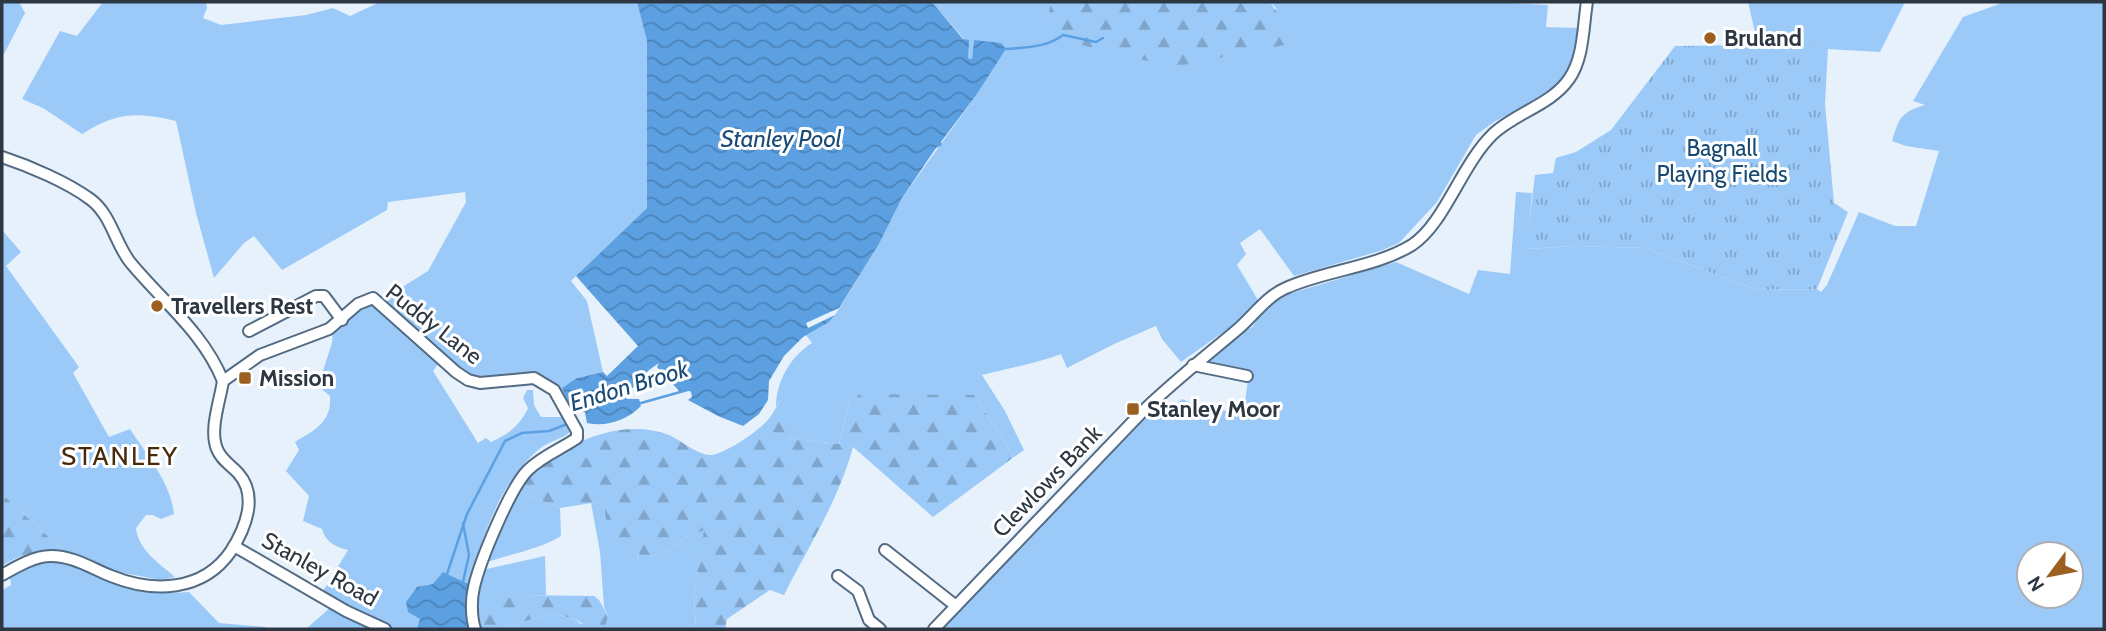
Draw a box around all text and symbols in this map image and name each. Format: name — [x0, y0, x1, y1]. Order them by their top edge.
place label: Bruland — [1724, 24, 1802, 52]
marker: Bruland — [1702, 30, 1718, 46]
water label: Stanley Pool — [721, 124, 842, 153]
park label: Bagnall Playing Fields — [1656, 134, 1788, 188]
street label: Puddy Lane — [380, 278, 488, 370]
place label: Travellers Rest — [171, 292, 313, 320]
marker: Travellers Rest — [149, 298, 165, 314]
water label: Endon Brook — [566, 354, 692, 417]
place label: Mission — [259, 364, 334, 392]
marker: Mission — [237, 370, 253, 386]
place label: Stanley Moor — [1147, 395, 1280, 423]
marker: Stanley Moor — [1125, 401, 1141, 417]
street label: Clewlows Bank — [987, 419, 1108, 543]
district label: STANLEY — [61, 440, 179, 472]
street label: Stanley Road — [257, 526, 383, 612]
north arrow — [2015, 540, 2085, 610]
text: N — [2023, 572, 2049, 596]

